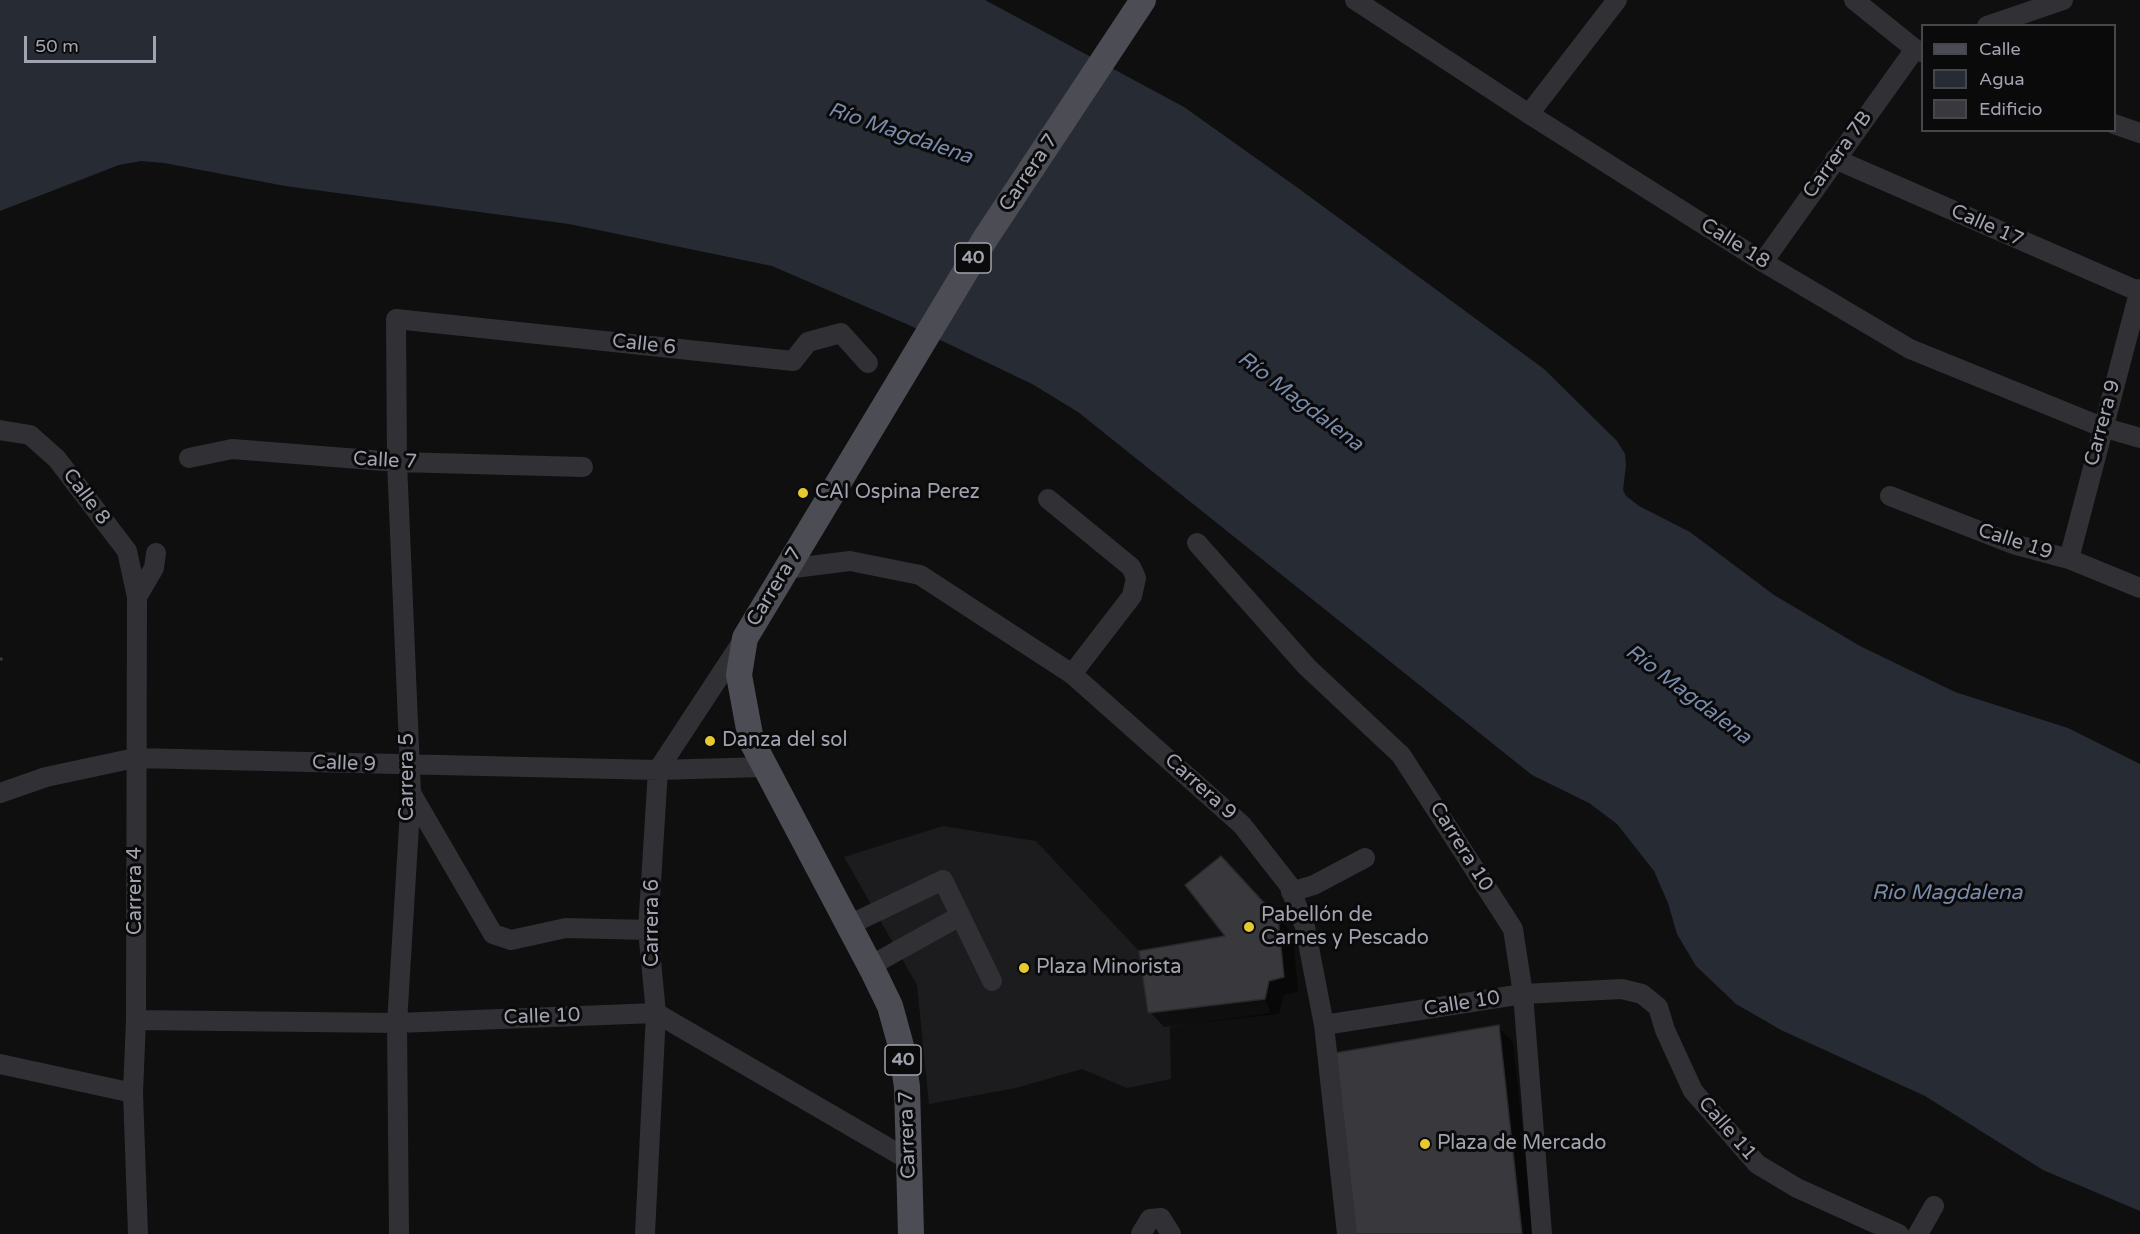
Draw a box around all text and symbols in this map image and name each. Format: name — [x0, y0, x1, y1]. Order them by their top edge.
scale bar — [27, 24, 159, 62]
legend — [1921, 24, 2116, 132]
text: 50 m — [35, 35, 79, 57]
text: Calle — [1979, 38, 2021, 60]
text: Agua — [1979, 68, 2025, 90]
water label: Río Magdalena — [825, 98, 975, 170]
text: Edificio — [1979, 98, 2043, 120]
street label: Carrera 7B — [1798, 107, 1878, 203]
street label: Carrera 7 — [994, 130, 1064, 216]
street label: Calle 17 — [1947, 199, 2027, 253]
street label: Calle 18 — [1696, 213, 1774, 275]
road number: 40 — [955, 243, 991, 273]
street label: Calle 6 — [611, 330, 677, 360]
water label: Río Magdalena — [1232, 347, 1368, 457]
street label: Carrera 9 — [2080, 377, 2126, 469]
street label: Calle 7 — [352, 447, 418, 475]
street label: Calle 8 — [57, 464, 115, 530]
place label: CAI Ospina Perez — [815, 481, 980, 505]
marker: CAI Ospina Perez — [796, 486, 810, 500]
street label: Calle 19 — [1975, 519, 2055, 565]
street label: Carrera 7 — [742, 543, 808, 631]
water label: Río Magdalena — [1620, 640, 1756, 750]
place label: Danza del sol — [722, 729, 847, 753]
street label: Carrera 5 — [396, 733, 420, 821]
marker: Danza del sol — [703, 734, 717, 748]
street label: Carrera 9 — [1159, 749, 1241, 825]
street label: Calle 9 — [312, 751, 376, 777]
street label: Carrera 10 — [1424, 798, 1498, 896]
street label: Carrera 4 — [124, 847, 148, 935]
street label: Carrera 6 — [641, 879, 665, 967]
water label: Rio Magdalena — [1872, 880, 2022, 906]
place label: Pabellón de Carnes y Pescado — [1261, 904, 1429, 951]
marker: Pabellón de Carnes y Pescado — [1242, 920, 1256, 934]
place label: Plaza Minorista — [1036, 956, 1181, 980]
marker: Plaza Minorista — [1017, 961, 1031, 975]
street label: Calle 10 — [1422, 986, 1502, 1022]
street label: Calle 10 — [503, 1004, 581, 1030]
road number: 40 — [885, 1045, 921, 1075]
street label: Carrera 7 — [894, 1091, 922, 1179]
street label: Calle 11 — [1693, 1092, 1761, 1166]
place label: Plaza de Mercado — [1437, 1132, 1606, 1156]
marker: Plaza de Mercado — [1418, 1137, 1432, 1151]

